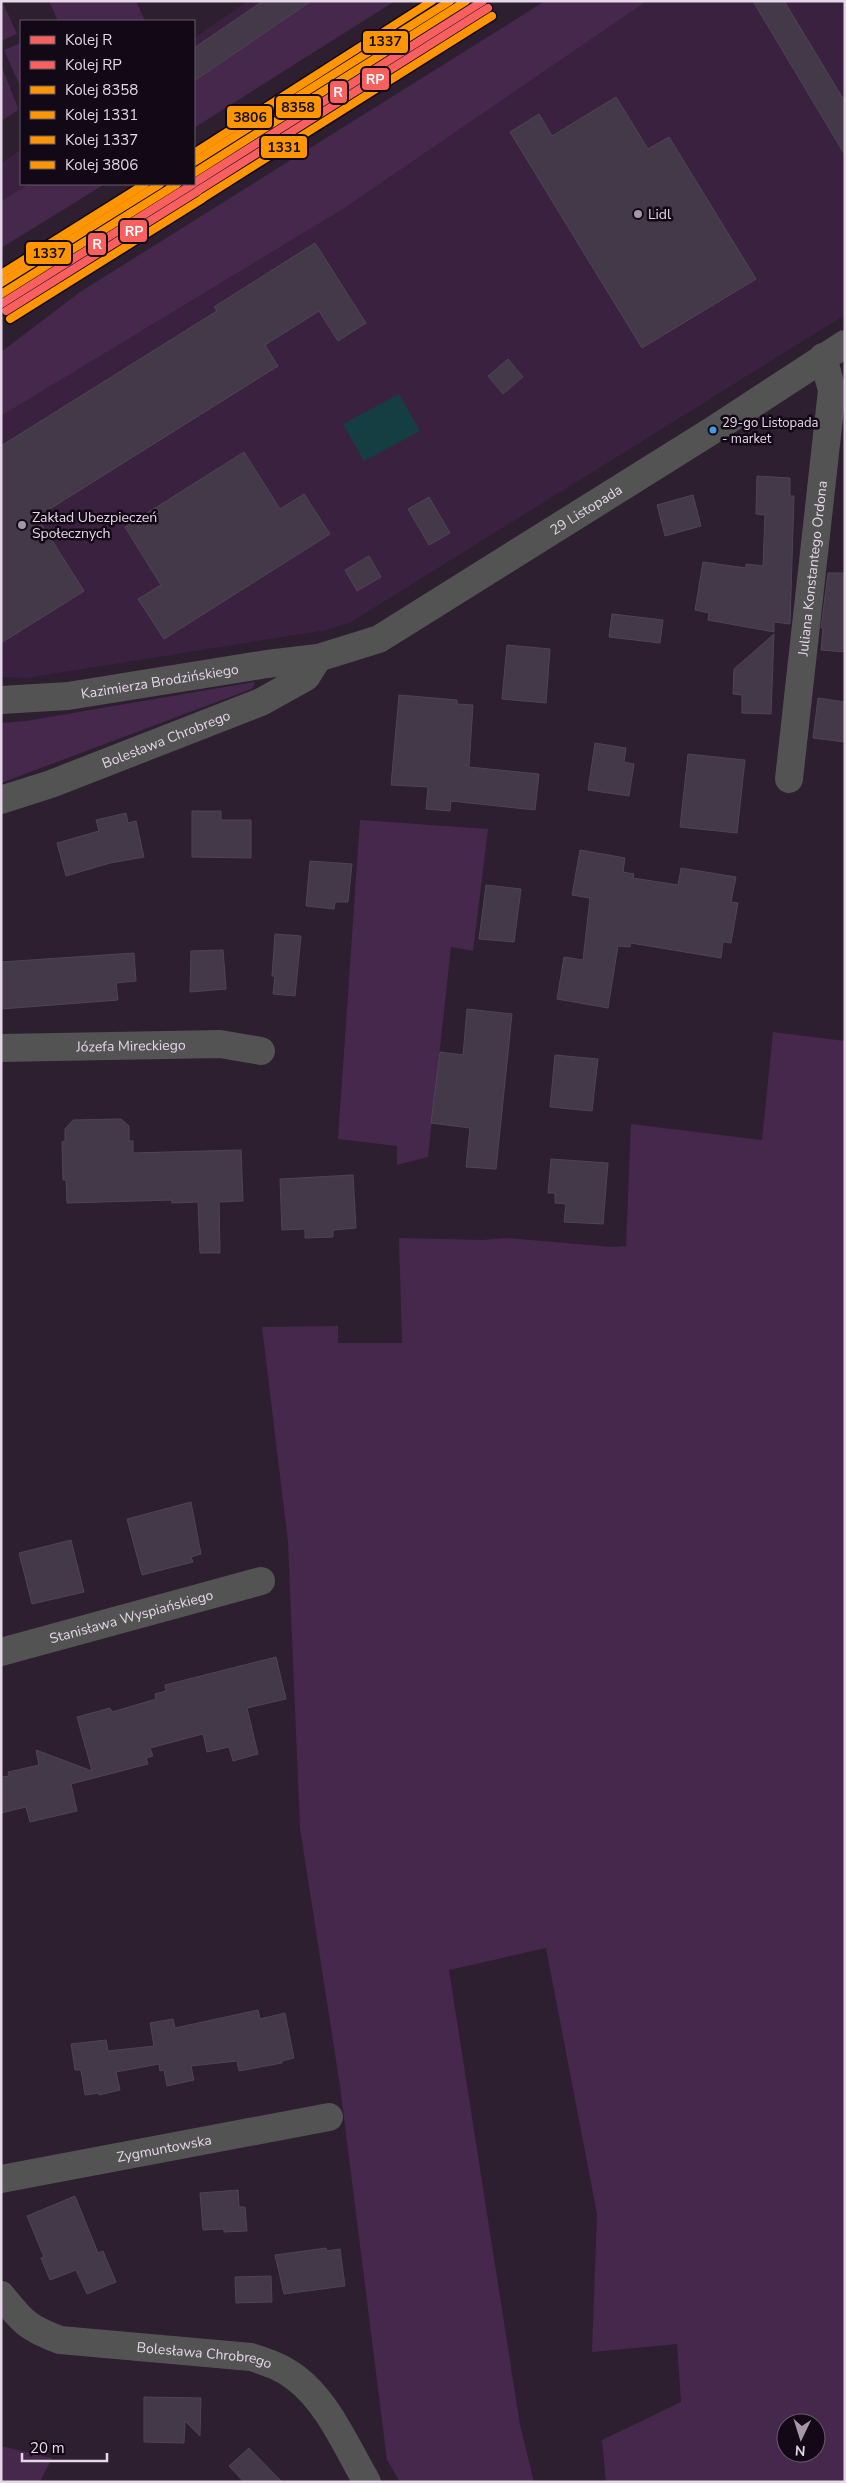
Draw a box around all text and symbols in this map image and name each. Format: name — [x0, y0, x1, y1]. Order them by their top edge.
legend — [20, 20, 195, 185]
text: Kolej R — [65, 30, 112, 50]
line badge: 1337 — [362, 30, 409, 54]
text: 1337 — [368, 32, 402, 51]
text: Kolej RP — [65, 55, 122, 75]
line badge: RP — [361, 67, 390, 91]
text: RP — [366, 70, 384, 89]
text: Kolej 8358 — [65, 80, 138, 100]
line badge: R — [329, 80, 348, 104]
text: R — [333, 83, 343, 102]
line badge: 8358 — [275, 95, 322, 119]
text: 8358 — [281, 98, 315, 117]
text: Kolej 1331 — [65, 105, 138, 125]
line badge: 3806 — [226, 105, 273, 129]
text: 3806 — [233, 108, 267, 127]
text: Kolej 1337 — [65, 130, 138, 150]
line badge: 1331 — [260, 135, 308, 159]
text: 1331 — [267, 138, 301, 157]
text: Kolej 3806 — [65, 155, 138, 175]
place label: Lidl — [648, 205, 672, 224]
marker: Lidl — [632, 208, 644, 220]
line badge: RP — [119, 219, 148, 243]
text: RP — [125, 222, 143, 241]
line badge: R — [87, 232, 107, 256]
text: R — [92, 235, 102, 254]
line badge: 1337 — [25, 241, 72, 265]
text: 1337 — [32, 244, 66, 263]
place label: 29-go Listopada - market — [722, 414, 818, 448]
marker: 29-go Listopada - market — [708, 425, 718, 435]
street label: 29 Listopada — [546, 480, 626, 539]
street label: Juliana Konstantego Ordona — [793, 480, 831, 658]
place label: Zakład Ubezpieczeń Społecznych — [32, 508, 157, 543]
marker: Zakład Ubezpieczeń Społecznych — [16, 519, 28, 531]
street label: Kazimierza Brodzińskiego — [79, 659, 240, 703]
street label: Bolesława Chrobrego — [99, 705, 233, 773]
street label: Józefa Mireckiego — [75, 1035, 186, 1056]
street label: Stanisława Wyspiańskiego — [47, 1585, 216, 1648]
street label: Zygmuntowska — [115, 2130, 213, 2166]
street label: Bolesława Chrobrego — [136, 2337, 275, 2373]
north arrow — [776, 2413, 826, 2463]
scale bar — [22, 2430, 108, 2462]
text: 20 m — [30, 2438, 65, 2458]
text: N — [794, 2441, 806, 2460]

